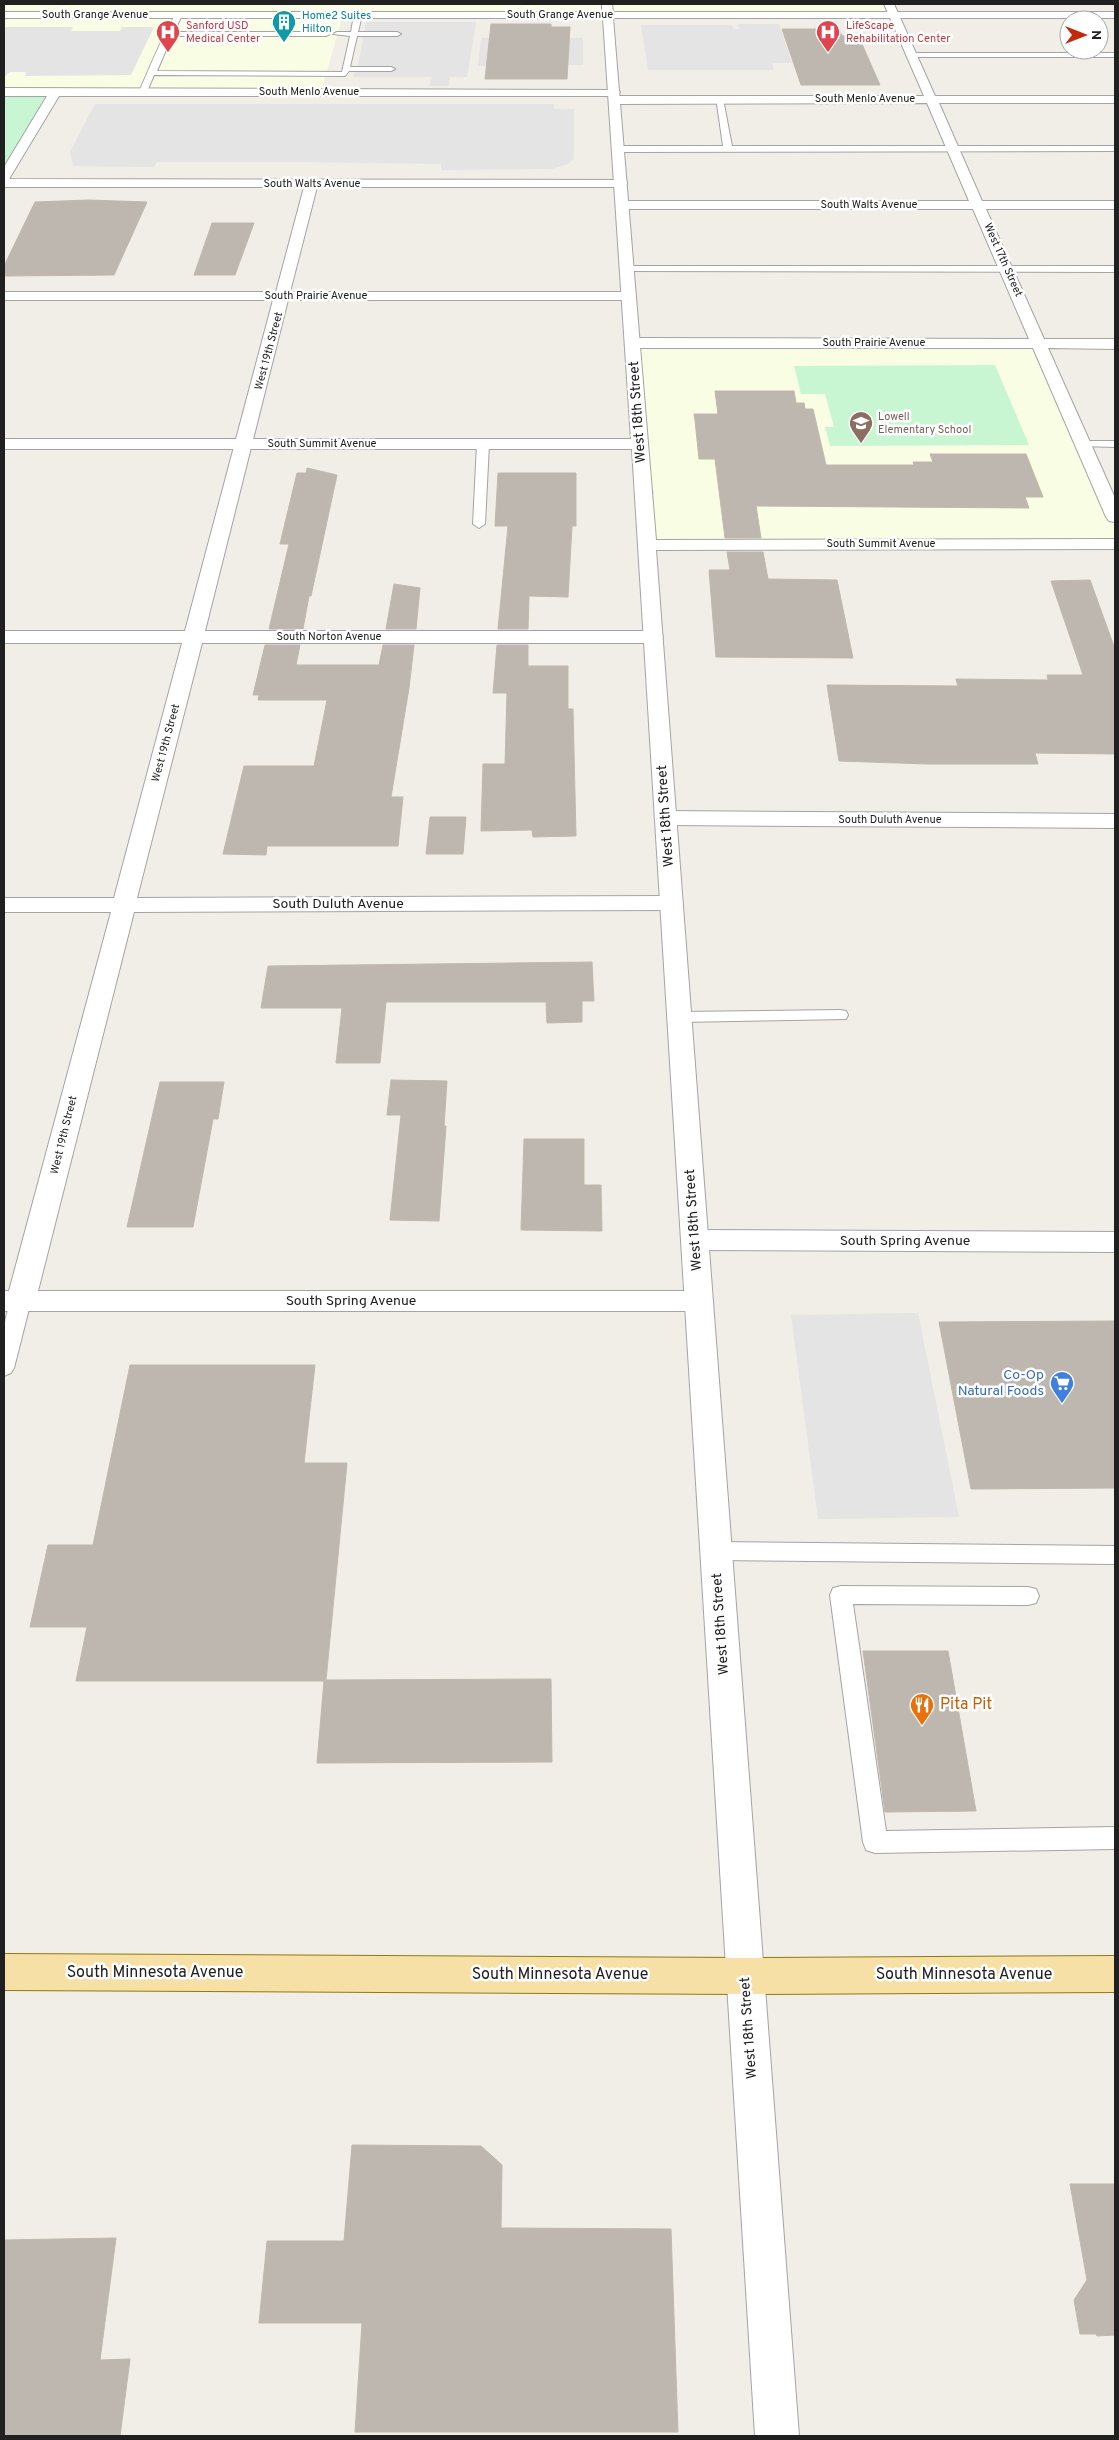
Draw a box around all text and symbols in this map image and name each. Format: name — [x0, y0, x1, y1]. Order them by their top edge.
street label: South Grange Avenue — [42, 8, 148, 22]
street label: South Grange Avenue — [507, 8, 613, 22]
building icon: Home2 Suites Hilton — [271, 9, 297, 43]
place label: Home2 Suites Hilton — [302, 9, 371, 36]
north arrow — [1059, 10, 1109, 60]
hospital icon: Sanford USD Medical Center — [155, 19, 181, 53]
place label: Sanford USD Medical Center — [186, 19, 261, 46]
hospital icon: LifeScape Rehabilitation Center — [815, 19, 841, 53]
place label: LifeScape Rehabilitation Center — [846, 19, 951, 46]
text: N — [1087, 30, 1104, 40]
street label: South Menlo Avenue — [259, 85, 359, 99]
street label: South Menlo Avenue — [815, 92, 915, 106]
street label: South Walts Avenue — [264, 177, 361, 191]
street label: South Walts Avenue — [821, 198, 918, 212]
street label: West 17th Street — [981, 221, 1025, 299]
street label: South Prairie Avenue — [265, 289, 368, 303]
street label: West 19th Street — [252, 310, 286, 392]
street label: South Prairie Avenue — [823, 336, 926, 350]
street label: West 18th Street — [626, 360, 650, 464]
school or university icon: Lowell Elementary School — [848, 410, 874, 444]
place label: Lowell Elementary School — [878, 410, 971, 437]
street label: South Summit Avenue — [268, 437, 377, 451]
street label: South Summit Avenue — [827, 537, 936, 551]
street label: South Norton Avenue — [276, 630, 382, 644]
street label: West 19th Street — [149, 702, 183, 784]
street label: West 18th Street — [654, 764, 678, 868]
street label: South Duluth Avenue — [838, 813, 942, 827]
street label: South Duluth Avenue — [272, 896, 404, 913]
street label: West 19th Street — [47, 1094, 81, 1176]
street label: West 18th Street — [682, 1168, 706, 1272]
street label: South Spring Avenue — [840, 1233, 970, 1250]
street label: South Spring Avenue — [286, 1293, 416, 1310]
place label: Co-Op Natural Foods — [958, 1367, 1044, 1400]
supermarket icon: Co-Op Natural Foods — [1049, 1370, 1075, 1404]
street label: West 18th Street — [709, 1572, 733, 1676]
restaurant icon: Pita Pit — [909, 1692, 935, 1726]
place label: Pita Pit — [940, 1695, 992, 1715]
street label: South Minnesota Avenue — [67, 1963, 243, 1983]
street label: South Minnesota Avenue — [472, 1965, 648, 1985]
street label: South Minnesota Avenue — [876, 1965, 1052, 1985]
street label: West 18th Street — [737, 1976, 761, 2080]

